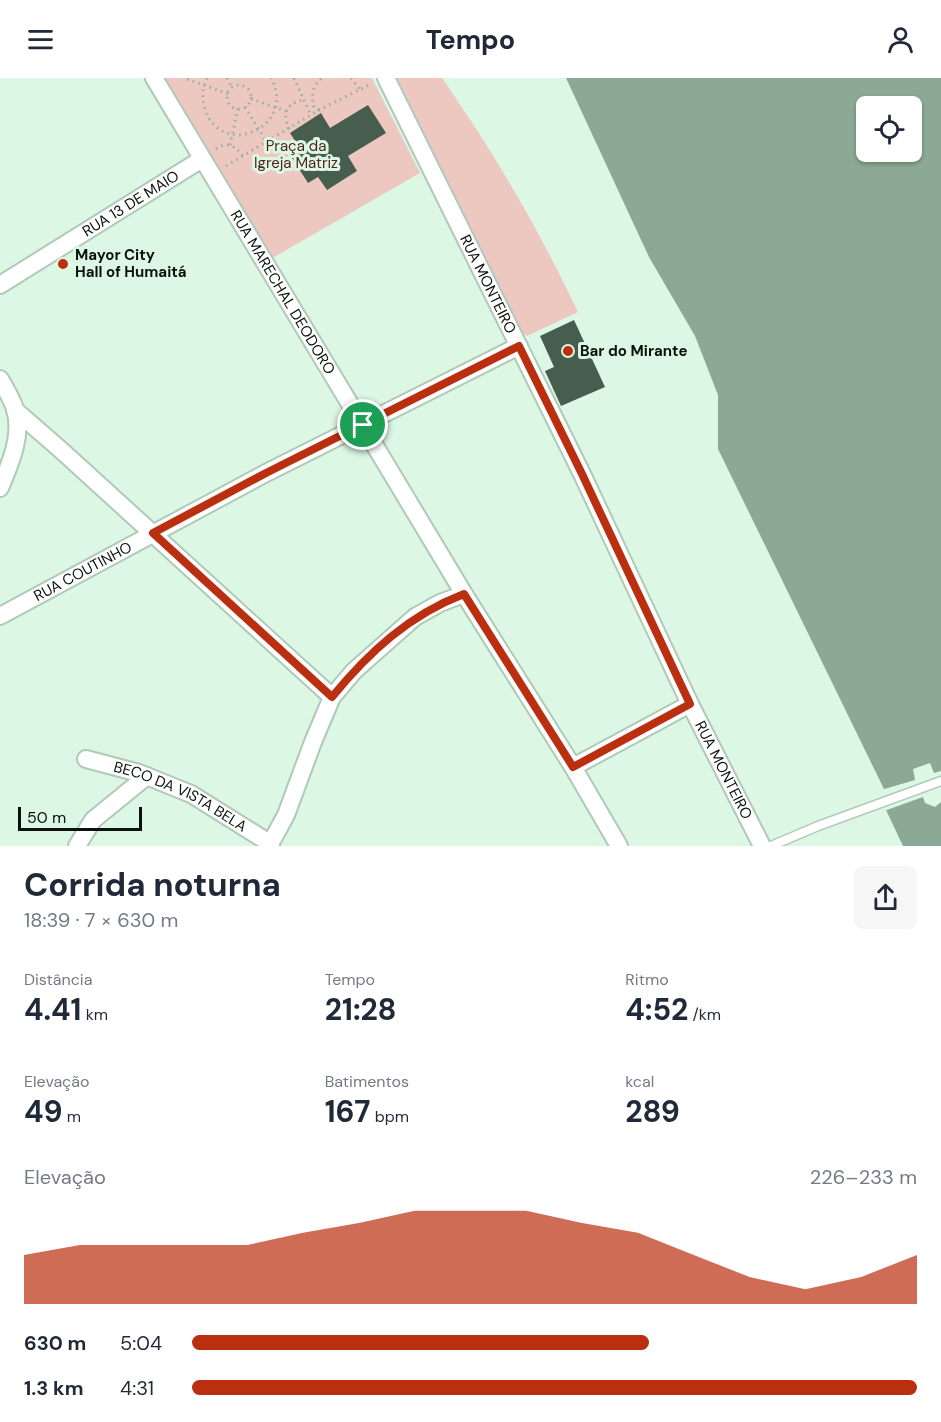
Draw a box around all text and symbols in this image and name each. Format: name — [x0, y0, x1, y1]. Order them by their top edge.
text: Tempo — [426, 22, 515, 57]
icon: menu — [24, 23, 57, 56]
icon: person — [884, 23, 917, 56]
map controls — [856, 96, 922, 162]
button: locate — [856, 96, 922, 162]
park label: Praça da Igreja Matriz — [254, 136, 338, 173]
street label: RUA 13 DE MAIO — [79, 166, 183, 241]
street label: RUA MARECHAL DEODORO — [226, 207, 340, 378]
street label: RUA MONTEIRO — [455, 231, 521, 337]
place label: Mayor City Hall of Humaitá — [75, 245, 187, 282]
marker: Mayor City Hall of Humaitá — [56, 257, 70, 271]
place label: Bar do Mirante — [580, 341, 687, 361]
marker: Bar do Mirante — [561, 344, 575, 358]
pin — [337, 399, 388, 450]
icon: arrive — [346, 408, 379, 441]
street label: RUA COUTINHO — [30, 537, 135, 606]
street label: RUA MONTEIRO — [690, 717, 757, 823]
street label: BECO DA VISTA BELA — [111, 757, 251, 836]
scale bar — [18, 804, 142, 832]
text: 50 m — [27, 807, 66, 828]
text: Corrida noturna — [24, 863, 281, 906]
button: share — [854, 866, 917, 929]
text: 18:39 · 7 × 630 m — [24, 907, 178, 933]
text: Distância — [24, 969, 92, 990]
text: Tempo — [325, 969, 375, 990]
text: Ritmo — [625, 969, 669, 990]
text: 4.41 — [24, 990, 81, 1029]
text: 21:28 — [325, 990, 397, 1029]
text: 4:52 — [625, 990, 688, 1029]
text: km — [81, 1004, 108, 1025]
text: /km — [688, 1004, 721, 1025]
text: Elevação — [24, 1071, 89, 1092]
text: Batimentos — [325, 1071, 409, 1092]
text: kcal — [625, 1071, 654, 1092]
text: 49 — [24, 1092, 63, 1131]
text: 167 — [325, 1092, 370, 1131]
text: 289 — [625, 1092, 680, 1131]
text: m — [63, 1106, 81, 1127]
text: bpm — [370, 1106, 409, 1127]
text: Elevação — [24, 1164, 106, 1190]
text: 226–233 m — [810, 1164, 917, 1190]
text: 630 m — [24, 1330, 86, 1356]
text: 5:04 — [120, 1330, 162, 1356]
text: 1.3 km — [24, 1375, 83, 1401]
text: 4:31 — [120, 1375, 154, 1401]

